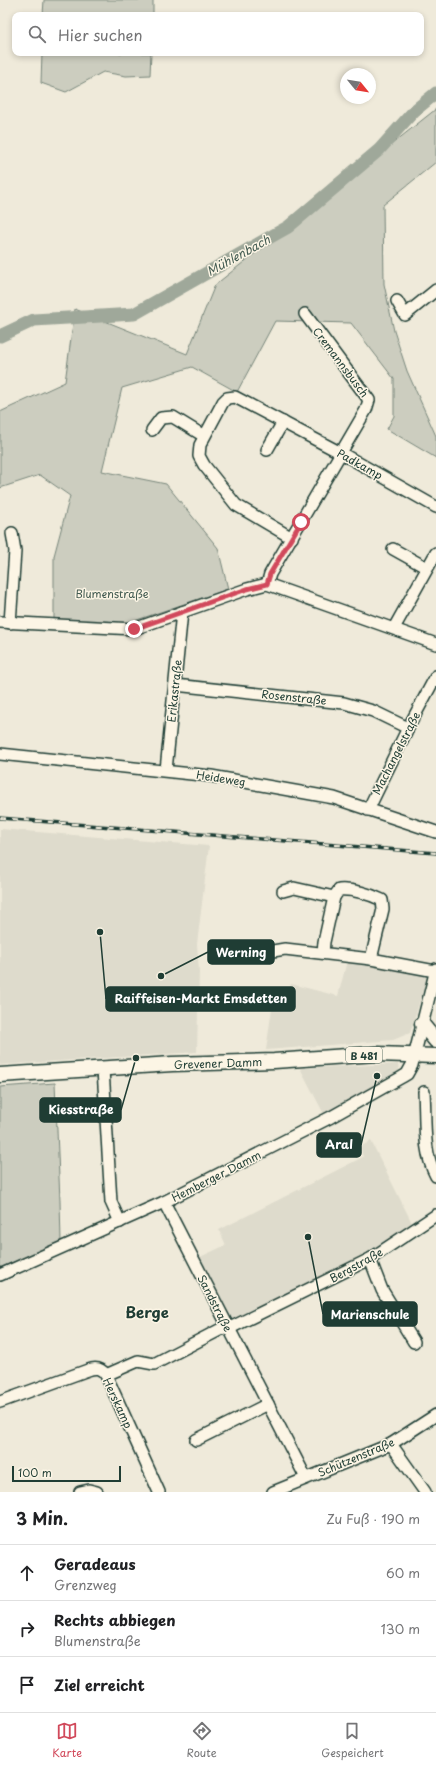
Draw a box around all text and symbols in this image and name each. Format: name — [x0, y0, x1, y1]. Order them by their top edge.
search box — [12, 12, 424, 56]
icon: search — [26, 23, 48, 45]
text: Hier suchen — [58, 23, 143, 46]
north arrow — [340, 68, 376, 104]
water label: Mühlenbach — [203, 230, 274, 280]
street label: Cremannsbusch — [309, 323, 373, 401]
street label: Padkamp — [334, 444, 386, 484]
route start — [292, 513, 310, 531]
park label: Blumenstraße — [75, 585, 149, 602]
route end — [125, 620, 143, 638]
street label: Erikastraße — [162, 659, 186, 723]
street label: Rosenstraße — [261, 685, 328, 709]
street label: Machangelstraße — [368, 708, 424, 797]
street label: Heideweg — [195, 766, 247, 790]
callout: Werning — [208, 940, 274, 964]
text: Werning — [216, 943, 266, 961]
callout: Raiffeisen-Markt Emsdetten — [106, 987, 295, 1011]
text: Raiffeisen-Markt Emsdetten — [115, 989, 287, 1007]
road number: B 481 — [346, 1047, 382, 1063]
street label: Grevener Damm — [174, 1053, 262, 1073]
callout: Kiesstraße — [40, 1098, 121, 1122]
text: Kiesstraße — [48, 1100, 114, 1118]
callout: Aral — [317, 1133, 361, 1157]
text: Aral — [325, 1135, 353, 1153]
street label: Hemberger Damm — [168, 1146, 264, 1206]
street label: Bergstraße — [326, 1243, 386, 1287]
street label: Sandstraße — [193, 1271, 237, 1335]
district label: Berge — [125, 1300, 169, 1323]
callout: Marienschule — [323, 1302, 417, 1326]
text: Marienschule — [331, 1305, 410, 1323]
street label: Herskamp — [99, 1375, 137, 1431]
street label: Schützenstraße — [315, 1433, 397, 1481]
scale bar — [12, 1464, 121, 1483]
text: 100 m — [18, 1464, 52, 1481]
text: 3 Min. — [16, 1505, 68, 1531]
text: Zu Fuß · 190 m — [326, 1509, 420, 1528]
text: Geradeaus — [54, 1552, 136, 1575]
icon: ahead — [16, 1562, 38, 1584]
text: 60 m — [386, 1563, 420, 1582]
text: Grenzweg — [54, 1575, 117, 1594]
text: Rechts abbiegen — [54, 1608, 175, 1631]
icon: right — [16, 1618, 38, 1640]
text: 130 m — [381, 1619, 420, 1638]
text: Blumenstraße — [54, 1631, 141, 1650]
text: Ziel erreicht — [54, 1673, 145, 1696]
icon: arrive — [16, 1674, 38, 1696]
tab: Karte — [52, 1720, 82, 1761]
tab: Route — [187, 1720, 217, 1761]
tab: Gespeichert — [321, 1720, 384, 1761]

